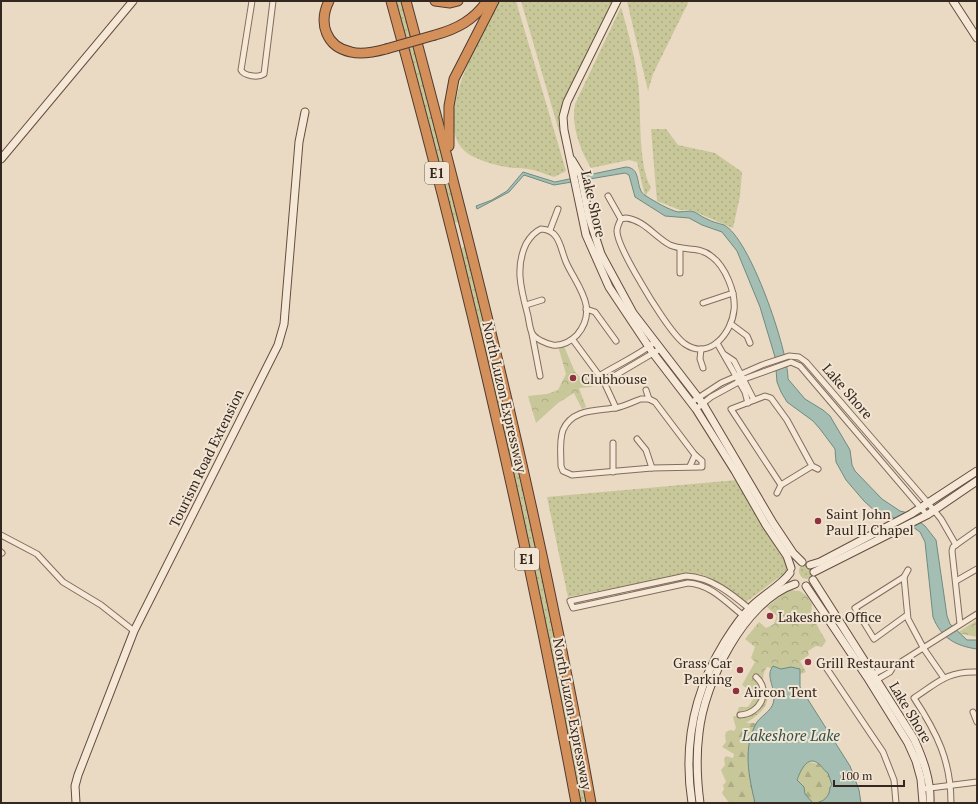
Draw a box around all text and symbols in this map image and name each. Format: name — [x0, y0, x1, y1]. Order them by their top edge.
road number: E1 — [425, 162, 449, 184]
street label: Lake Shore — [577, 169, 611, 239]
street label: North Luzon Expressway — [478, 320, 532, 475]
street label: Lake Shore — [818, 359, 878, 423]
place label: Clubhouse — [581, 369, 647, 388]
marker: Clubhouse — [568, 373, 578, 383]
street label: Tourism Road Extension — [164, 385, 248, 530]
place label: Saint John Paul II Chapel — [826, 504, 914, 539]
marker: Saint John Paul II Chapel — [813, 516, 823, 526]
road number: E1 — [515, 548, 539, 570]
place label: Lakeshore Office — [778, 607, 882, 626]
marker: Lakeshore Office — [765, 611, 775, 621]
street label: North Luzon Expressway — [549, 636, 597, 792]
place label: Grass Car Parking — [673, 653, 733, 688]
place label: Grill Restaurant — [816, 653, 916, 672]
marker: Grill Restaurant — [803, 657, 813, 667]
marker: Grass Car Parking — [735, 665, 745, 675]
street label: Lake Shore — [885, 678, 937, 746]
place label: Aircon Tent — [744, 682, 818, 701]
marker: Aircon Tent — [731, 686, 741, 696]
water label: Lakeshore Lake — [741, 725, 840, 745]
scale bar — [834, 762, 904, 788]
text: 100 m — [840, 768, 873, 783]

